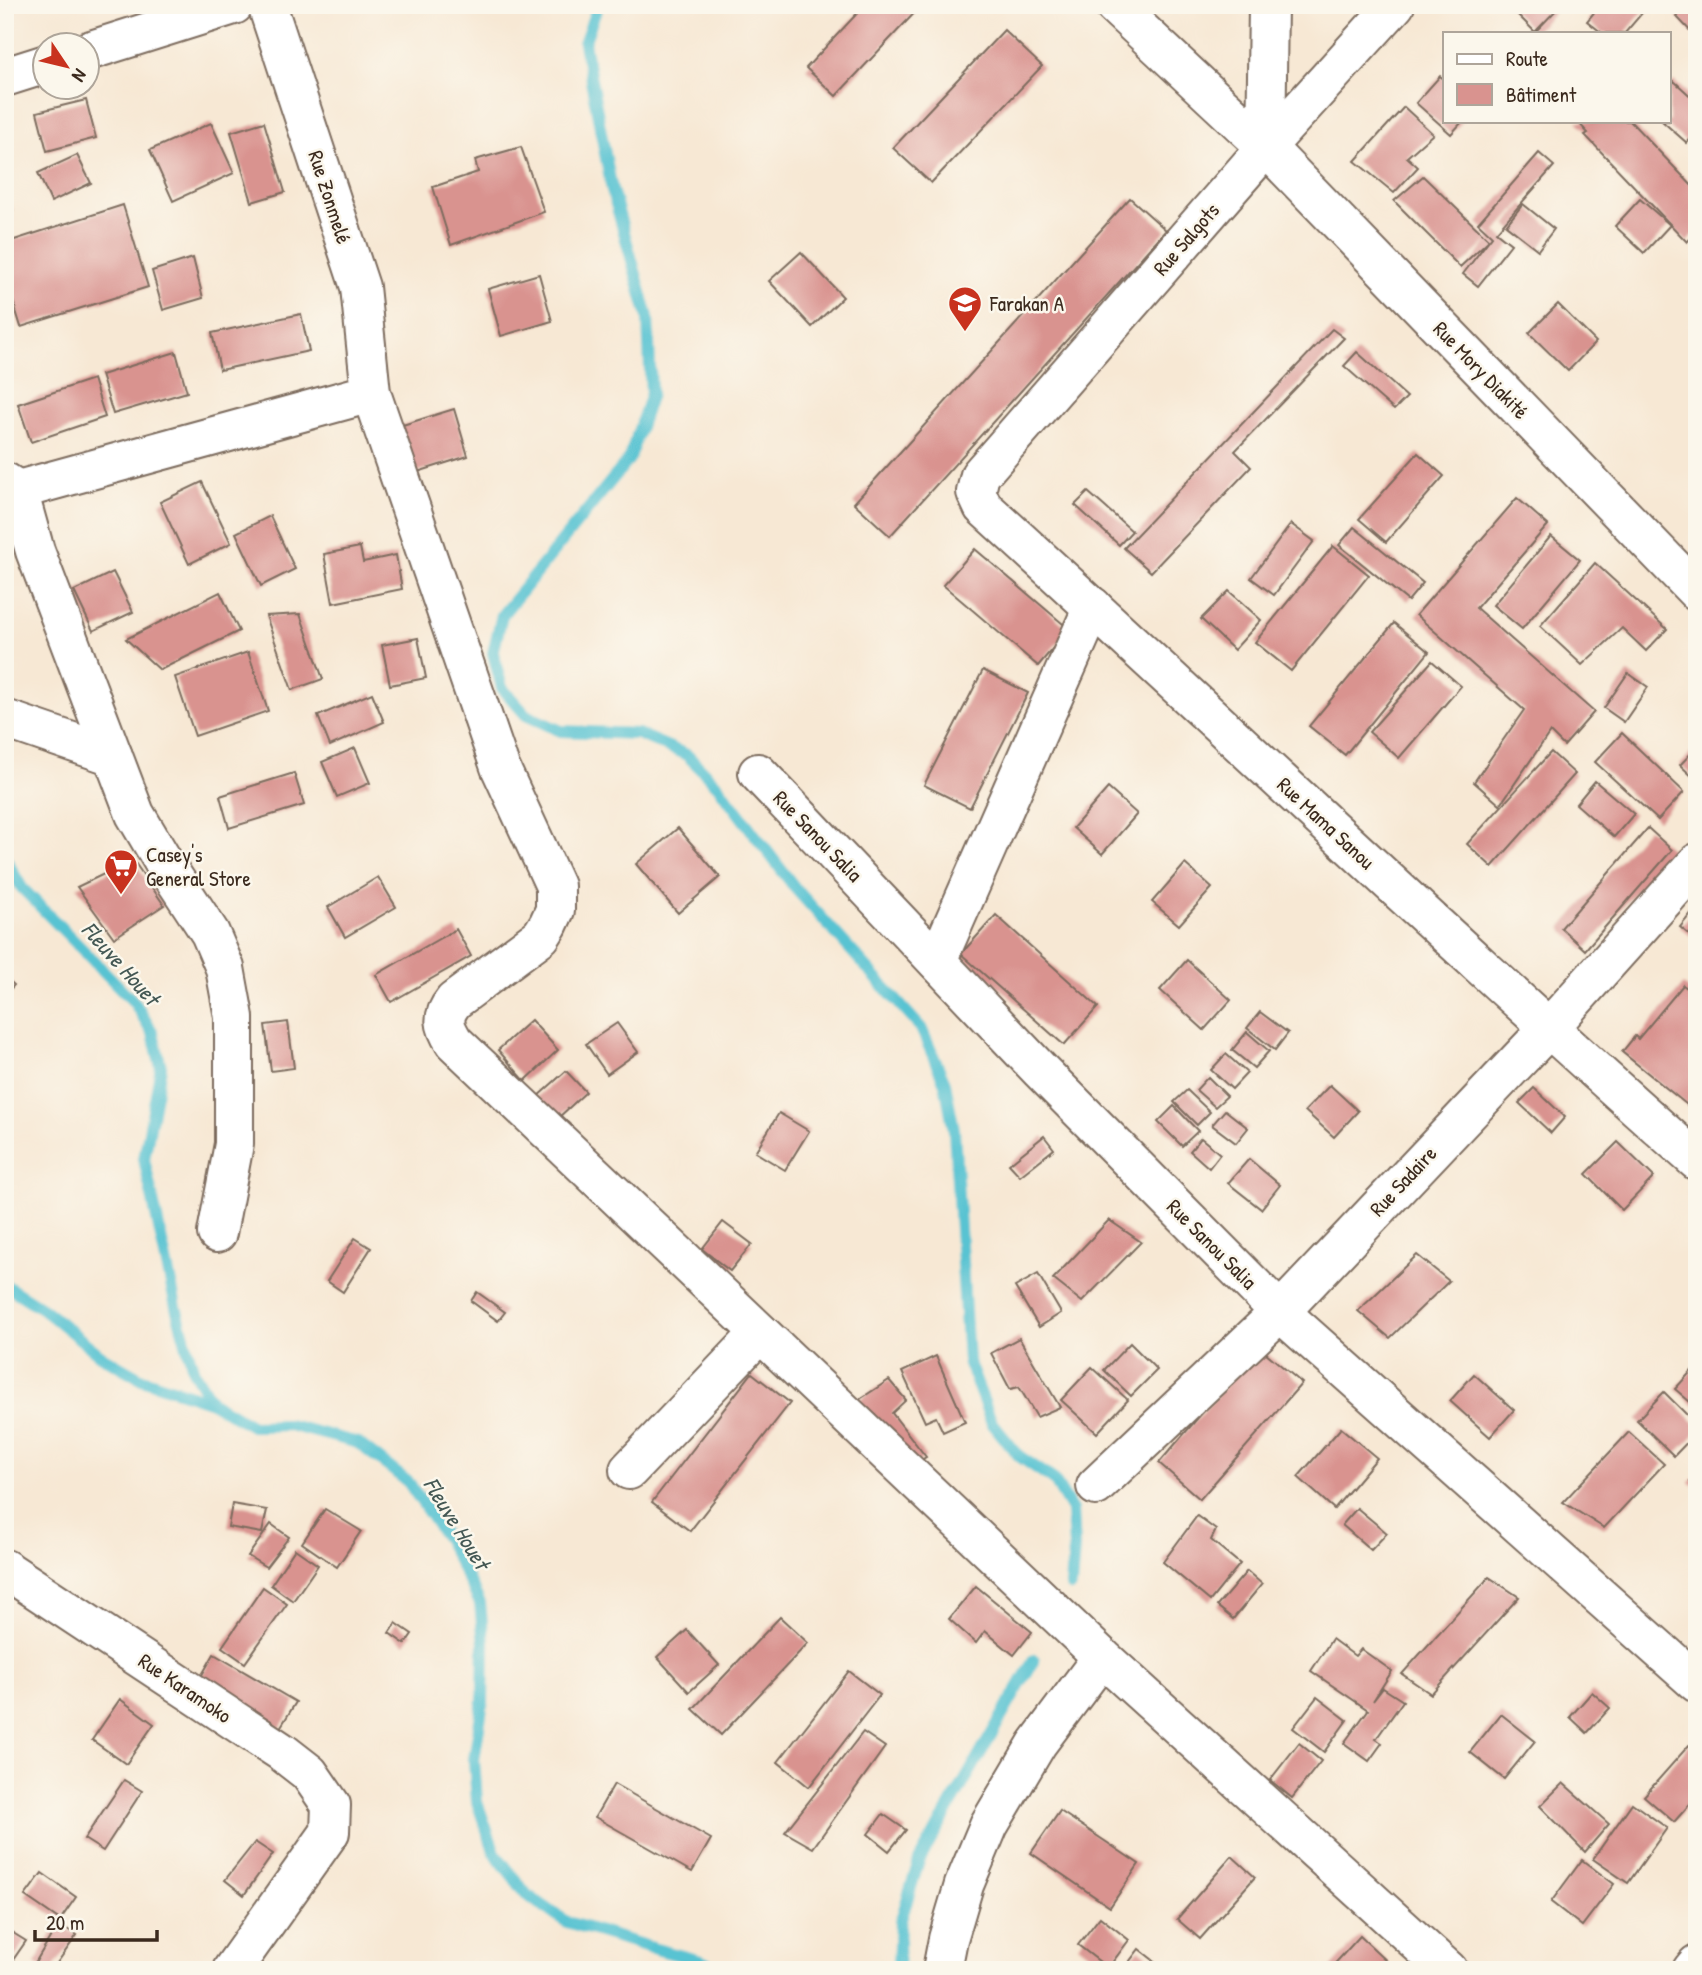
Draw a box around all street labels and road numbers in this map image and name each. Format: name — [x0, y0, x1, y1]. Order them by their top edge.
street label: Rue Zonmelé — [301, 147, 359, 247]
street label: Rue Salgots — [1146, 196, 1226, 282]
street label: Rue Mory Diakité — [1427, 315, 1535, 425]
street label: Rue Mama Sanou — [1271, 770, 1381, 876]
street label: Rue Sanou Salia — [767, 784, 869, 888]
street label: Rue Sadaire — [1363, 1139, 1443, 1223]
street label: Rue Sanou Salia — [1161, 1193, 1263, 1295]
street label: Rue Karamoko — [133, 1646, 237, 1730]

